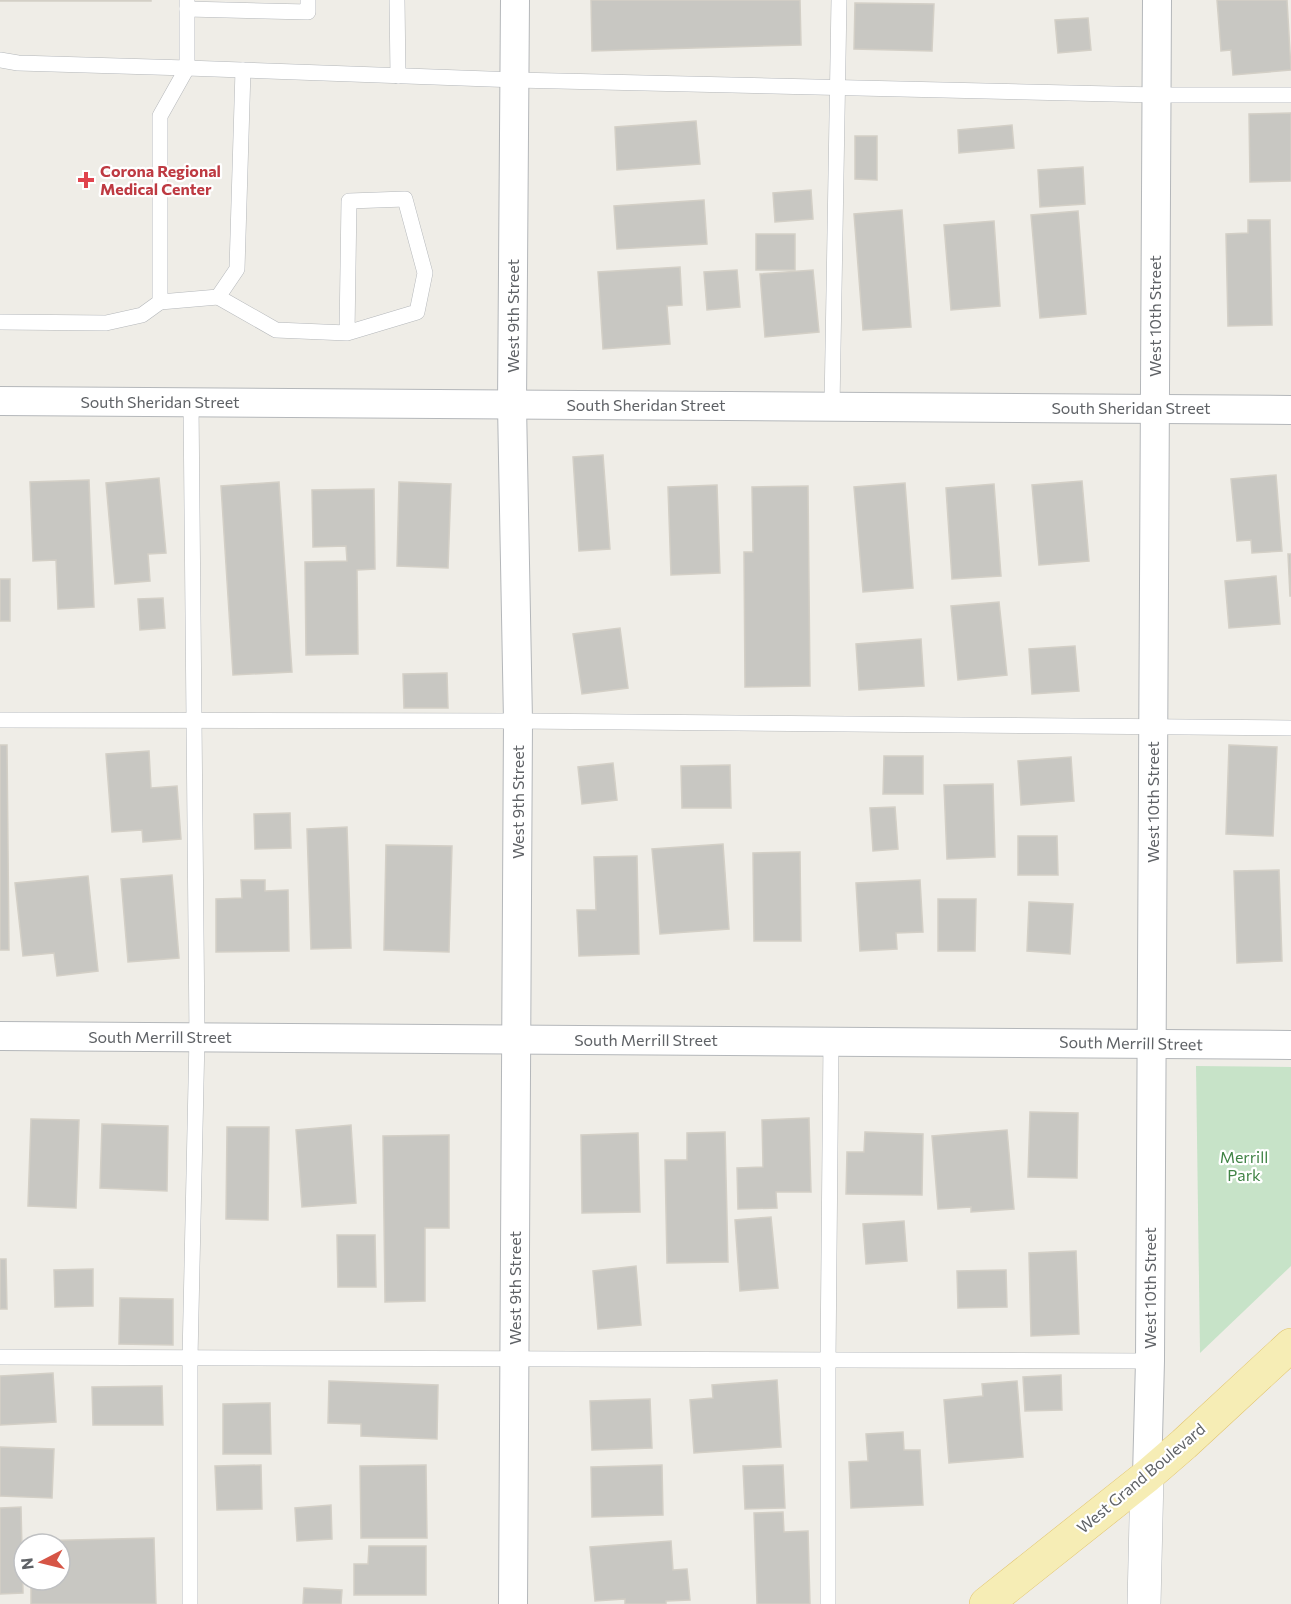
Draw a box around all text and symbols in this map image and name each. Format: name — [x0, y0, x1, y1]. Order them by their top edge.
place label: Corona Regional Medical Center — [100, 161, 221, 198]
marker: Corona Regional Medical Center — [77, 171, 95, 189]
street label: West 10th Street — [1145, 255, 1164, 377]
street label: West 9th Street — [503, 258, 522, 373]
street label: South Sheridan Street — [80, 392, 240, 411]
street label: South Sheridan Street — [566, 395, 726, 414]
street label: South Sheridan Street — [1051, 398, 1211, 417]
street label: West 10th Street — [1143, 741, 1162, 863]
street label: West 9th Street — [508, 744, 527, 859]
street label: South Merrill Street — [88, 1027, 232, 1046]
street label: South Merrill Street — [574, 1030, 718, 1049]
street label: South Merrill Street — [1059, 1032, 1203, 1053]
park label: Merrill Park — [1220, 1147, 1268, 1184]
street label: West 10th Street — [1140, 1227, 1159, 1349]
street label: West 9th Street — [505, 1230, 524, 1345]
street label: West Grand Boulevard — [1073, 1419, 1209, 1537]
north arrow — [12, 1532, 72, 1592]
text: N — [16, 1557, 37, 1571]

